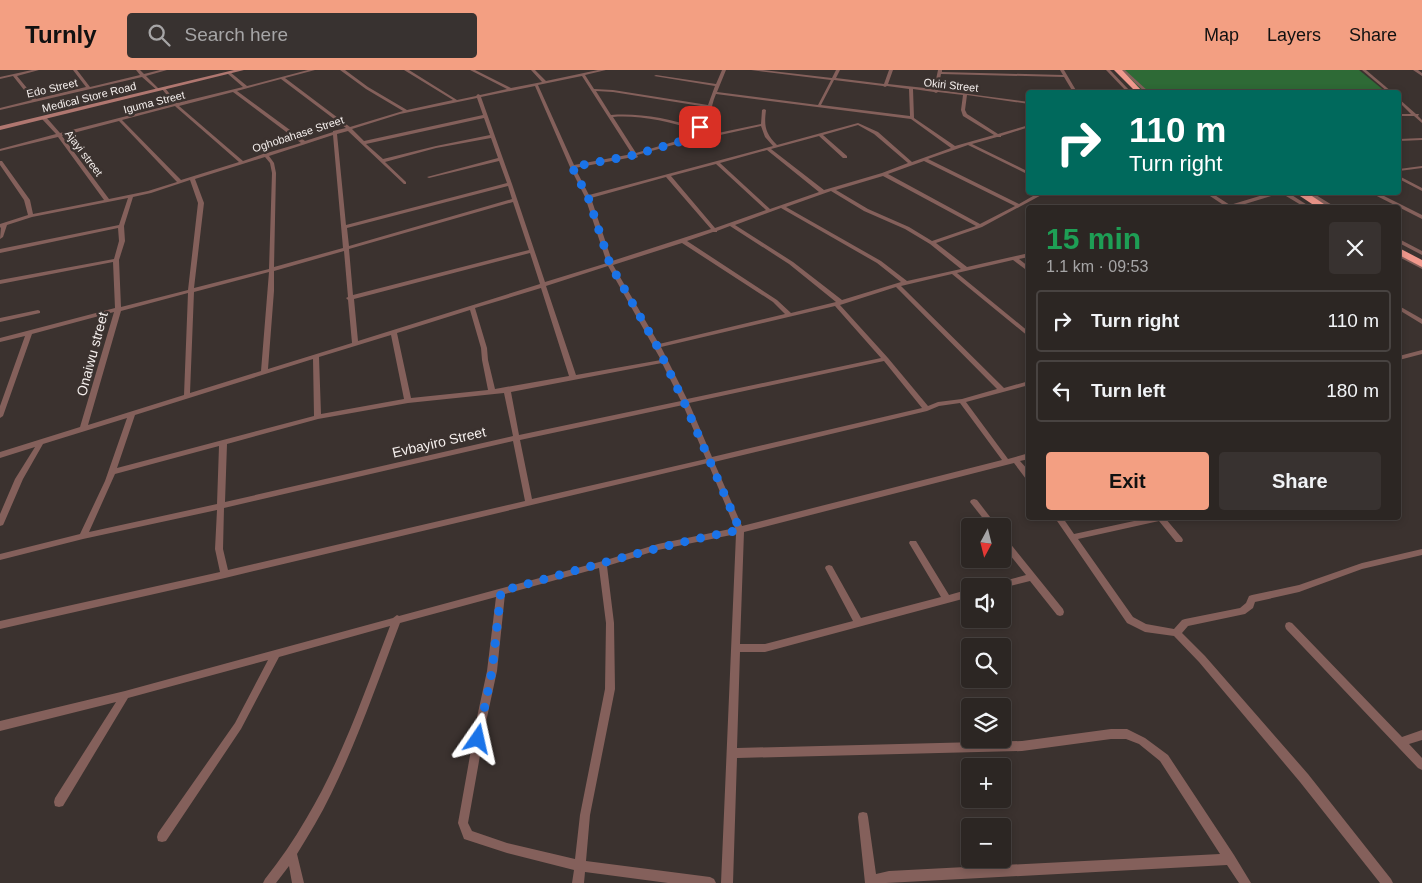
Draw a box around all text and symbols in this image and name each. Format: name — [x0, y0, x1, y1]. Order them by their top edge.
search box — [127, 13, 477, 58]
text: Turnly — [25, 21, 97, 48]
icon: search — [145, 21, 173, 49]
text: Search here — [185, 24, 288, 45]
text: Map — [1204, 25, 1239, 45]
text: Layers — [1267, 25, 1321, 45]
text: Share — [1349, 25, 1397, 45]
street label: Edo Street — [25, 76, 79, 100]
street label: Okiri Street — [923, 76, 979, 94]
street label: Medical Store Road — [41, 79, 137, 115]
street label: Iguma Street — [122, 89, 186, 115]
pin — [679, 106, 721, 148]
icon: right — [1046, 110, 1111, 175]
text: 110 m — [1129, 110, 1226, 149]
icon: arrive — [686, 113, 714, 141]
street label: Oghobahase Street — [251, 114, 345, 154]
street label: Ajayi street — [63, 128, 105, 178]
text: Turn right — [1129, 151, 1222, 176]
text: 15 min — [1046, 222, 1141, 255]
button: close — [1329, 222, 1381, 274]
text: 1.1 km · 09:53 — [1046, 258, 1148, 275]
icon: right — [1048, 307, 1076, 335]
street label: Onaiwu street — [73, 310, 111, 398]
text: Turn right — [1091, 310, 1179, 331]
text: 110 m — [1328, 310, 1379, 331]
icon: left — [1048, 377, 1076, 405]
text: Turn left — [1091, 380, 1166, 401]
text: 180 m — [1326, 380, 1379, 401]
street label: Evbayiro Street — [391, 423, 488, 461]
button: Exit — [1046, 452, 1209, 510]
button: Share — [1219, 452, 1381, 510]
north arrow — [961, 518, 1011, 568]
map controls — [961, 518, 1011, 868]
button: sound — [961, 578, 1011, 628]
button: search — [961, 638, 1011, 688]
button: layers — [961, 698, 1011, 748]
position arrow — [451, 712, 503, 764]
button: + — [961, 758, 1011, 808]
button: − — [961, 818, 1011, 868]

